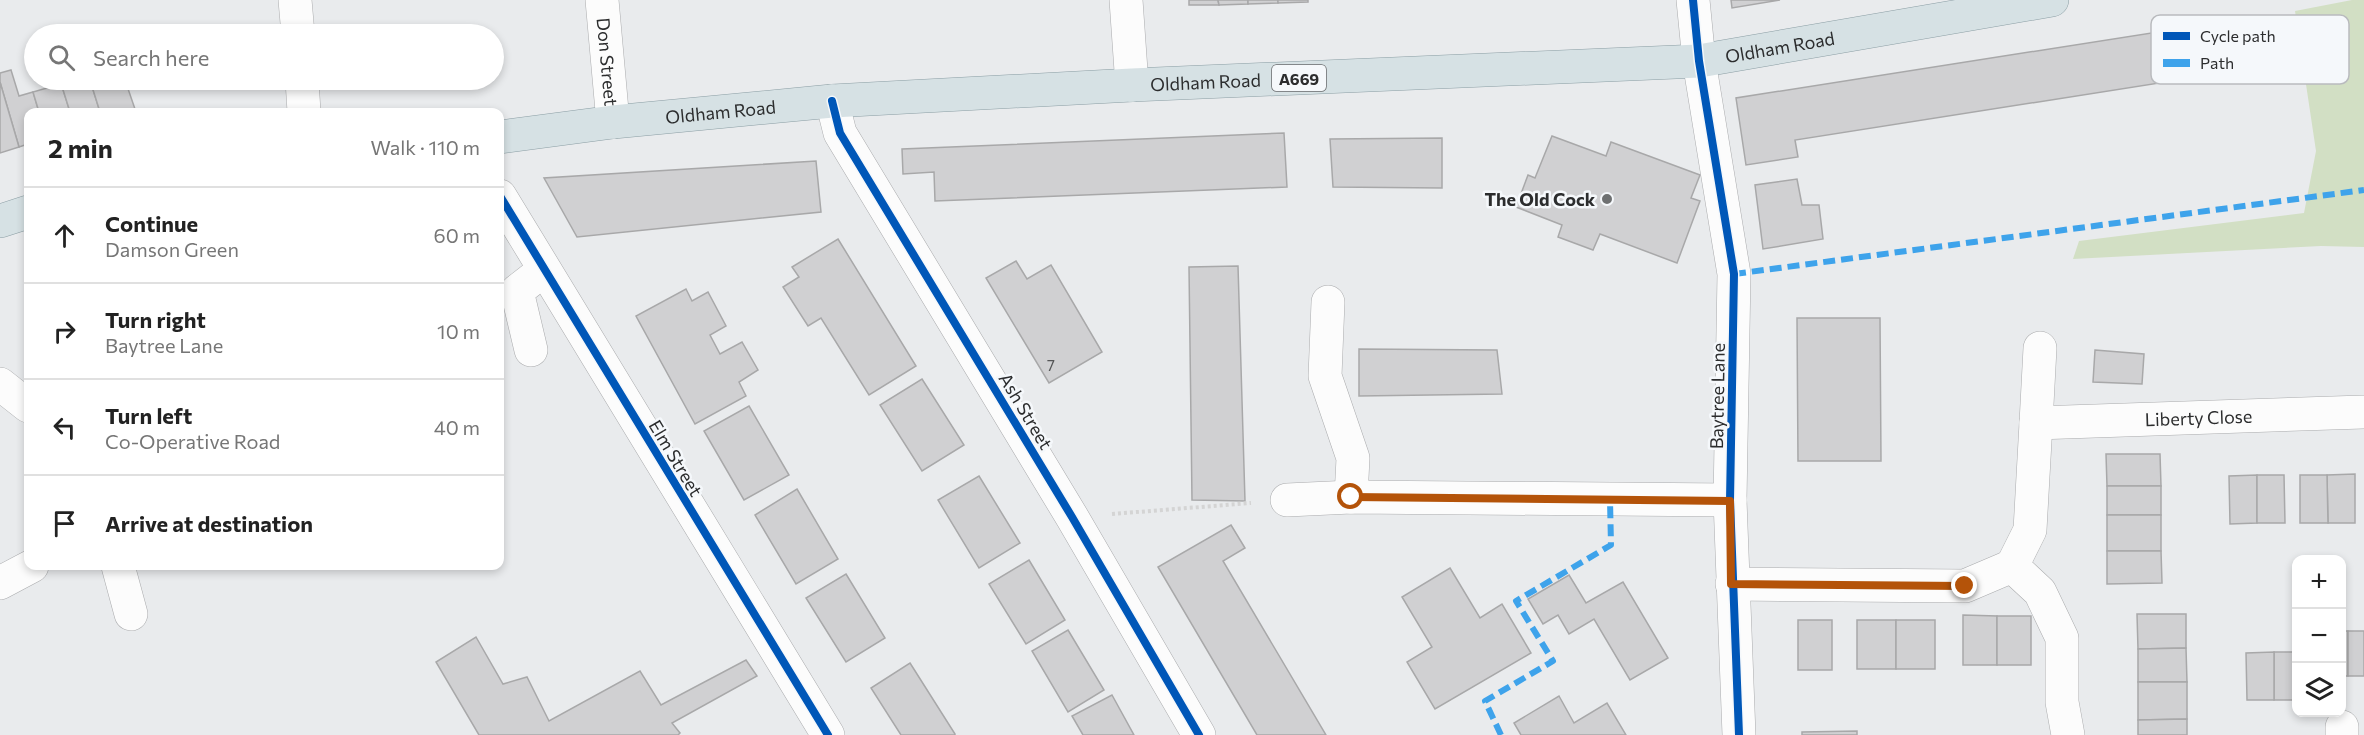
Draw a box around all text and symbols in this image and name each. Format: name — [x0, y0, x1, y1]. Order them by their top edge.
legend — [2151, 15, 2349, 84]
street label: Don Street — [593, 17, 623, 107]
search box — [24, 24, 504, 90]
text: Cycle path — [2200, 26, 2276, 45]
street label: Oldham Road — [1723, 27, 1836, 67]
icon: search — [45, 41, 78, 74]
text: Search here — [93, 44, 209, 71]
text: Path — [2200, 53, 2234, 72]
road number: A669 — [1272, 65, 1326, 91]
street label: Oldham Road — [1150, 69, 1261, 95]
street label: Oldham Road — [664, 95, 777, 128]
text: 2 min — [48, 132, 113, 163]
text: Walk · 110 m — [370, 135, 480, 159]
place label: The Old Cock — [1484, 188, 1596, 210]
marker: The Old Cock — [1600, 192, 1614, 206]
text: Continue — [105, 210, 198, 237]
icon: ahead — [48, 219, 81, 252]
text: 60 m — [434, 223, 480, 247]
text: Damson Green — [105, 237, 239, 261]
text: Turn right — [105, 306, 206, 333]
icon: right — [48, 315, 81, 348]
text: 10 m — [437, 319, 480, 343]
text: Baytree Lane — [105, 333, 223, 357]
street label: Baytree Lane — [1705, 343, 1729, 449]
house number: 7 — [1047, 356, 1055, 374]
street label: Ash Street — [995, 369, 1057, 453]
text: Turn left — [105, 402, 192, 429]
street label: Liberty Close — [2144, 405, 2253, 430]
icon: left — [48, 411, 81, 444]
text: 40 m — [434, 415, 480, 439]
street label: Elm Street — [645, 416, 707, 500]
text: Co-Operative Road — [105, 429, 280, 453]
route start — [1337, 483, 1363, 509]
icon: arrive — [48, 507, 81, 540]
text: Arrive at destination — [105, 510, 313, 537]
map controls — [2292, 555, 2346, 717]
button: + — [2292, 555, 2346, 609]
route end — [1951, 572, 1977, 598]
button: − — [2292, 609, 2346, 663]
button: layers — [2292, 663, 2346, 717]

